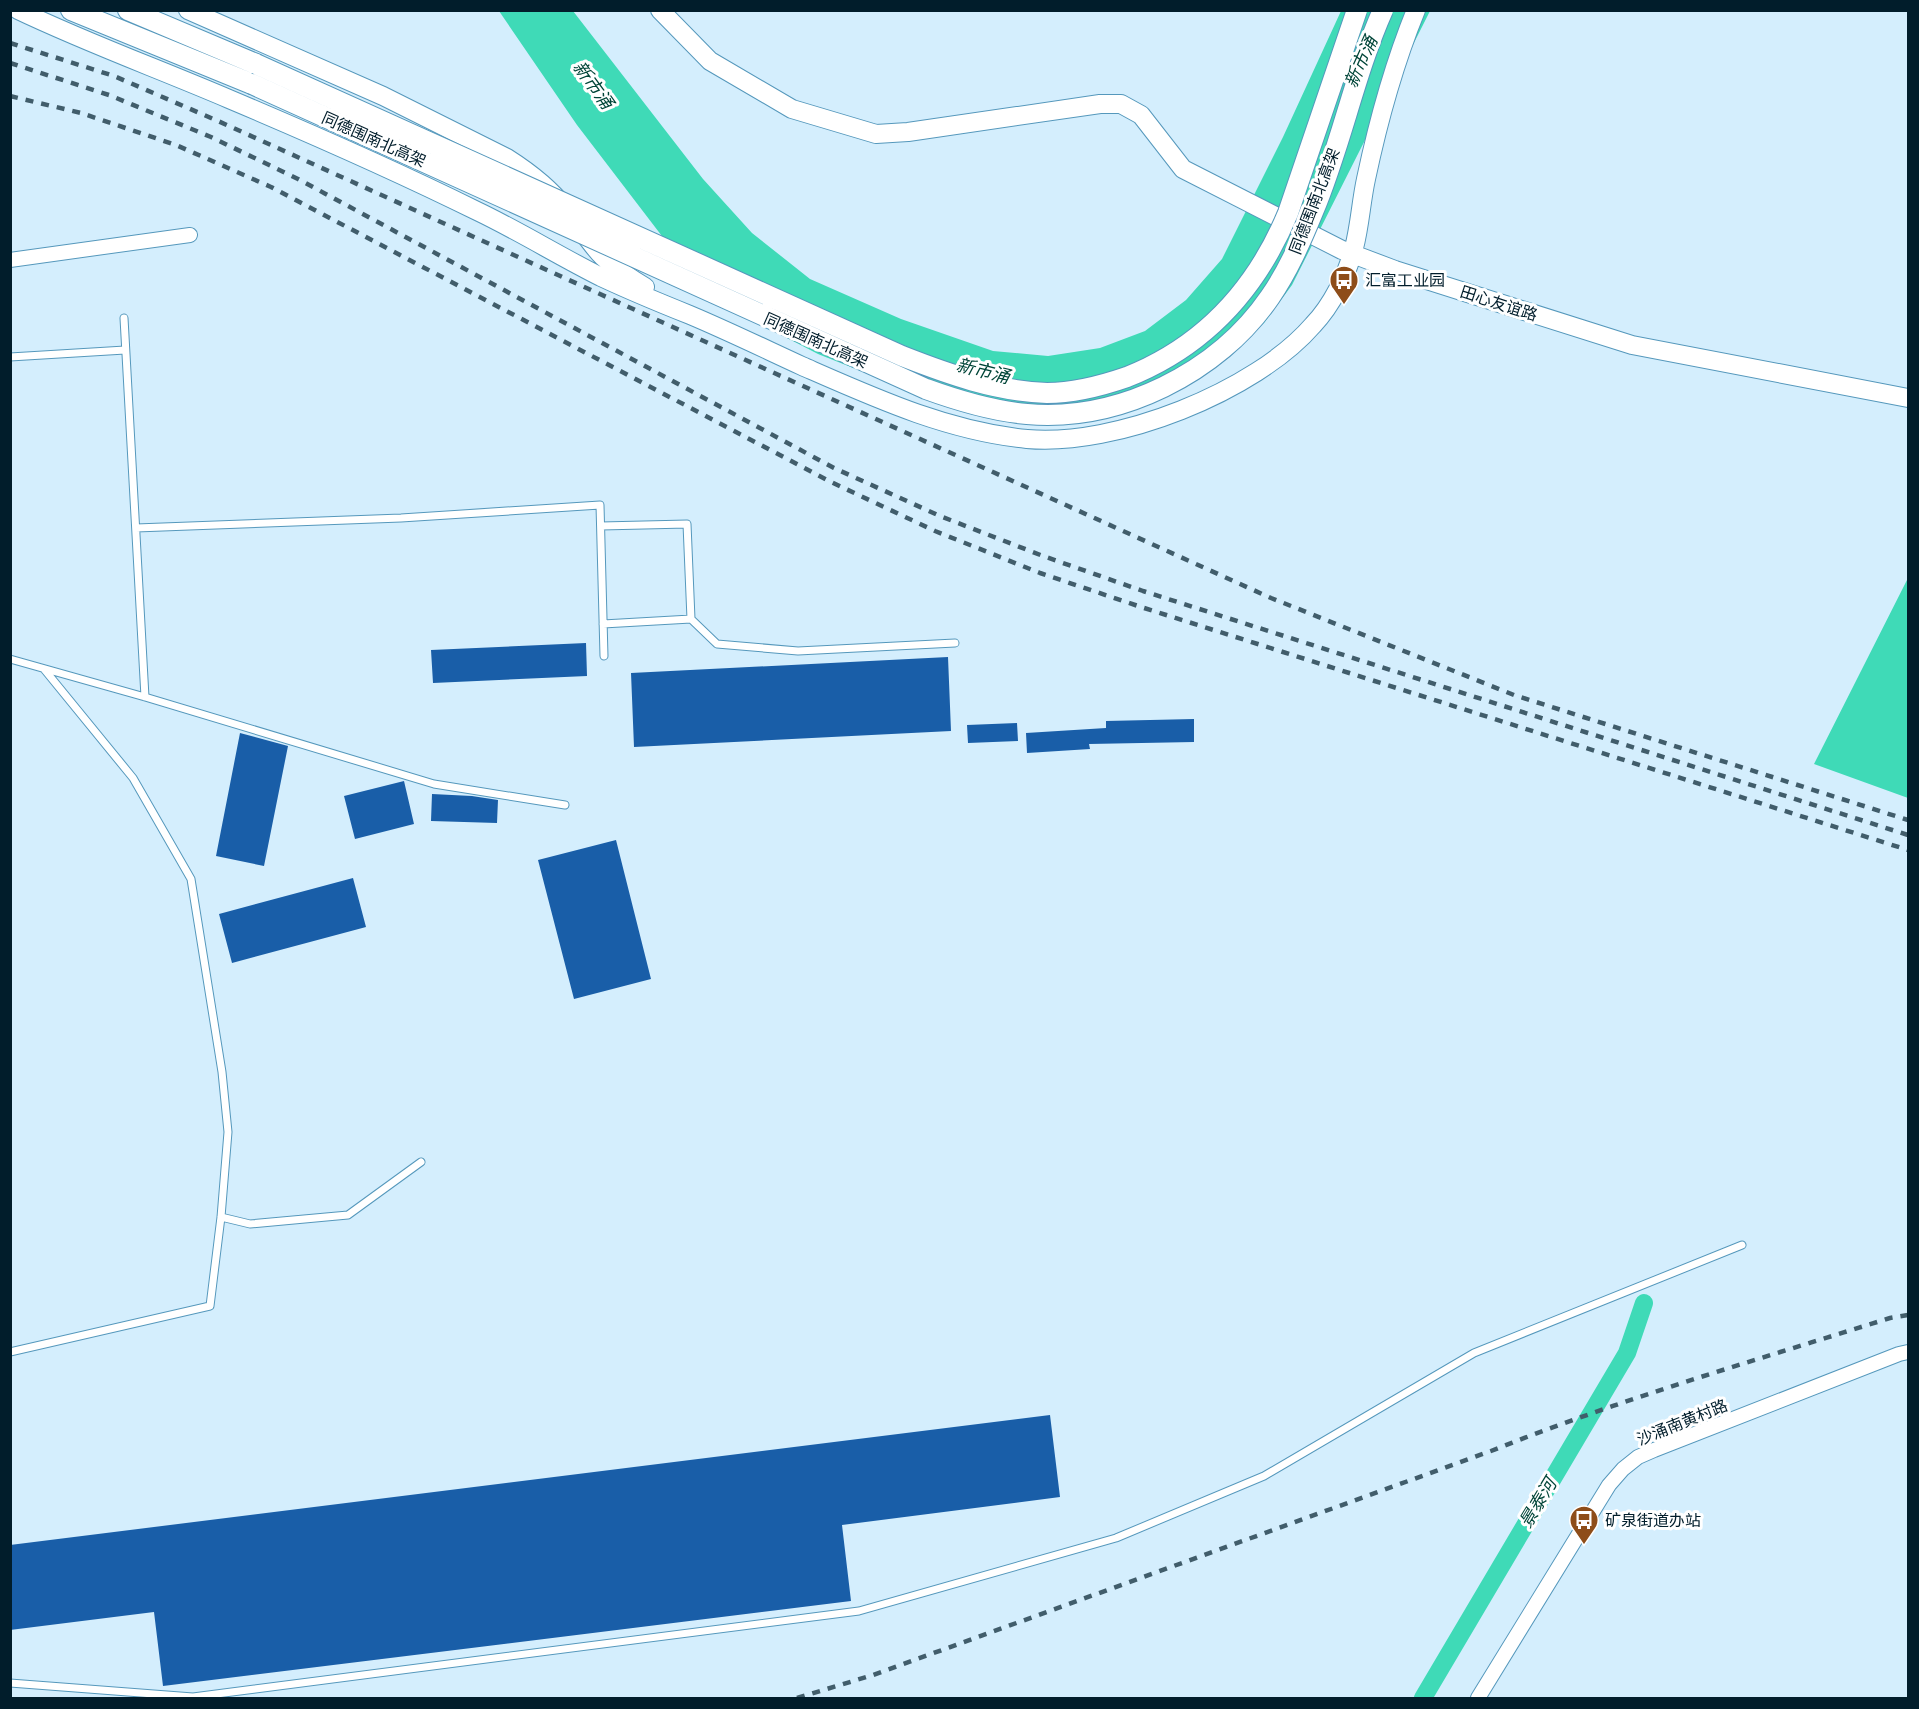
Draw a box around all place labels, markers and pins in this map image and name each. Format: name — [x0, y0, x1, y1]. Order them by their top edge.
bus stop icon: 汇富工业园 — [1328, 264, 1360, 306]
place label: 汇富工业园 — [1365, 269, 1445, 291]
bus stop icon: 矿泉街道办站 — [1568, 1504, 1600, 1546]
place label: 矿泉街道办站 — [1605, 1509, 1701, 1531]

